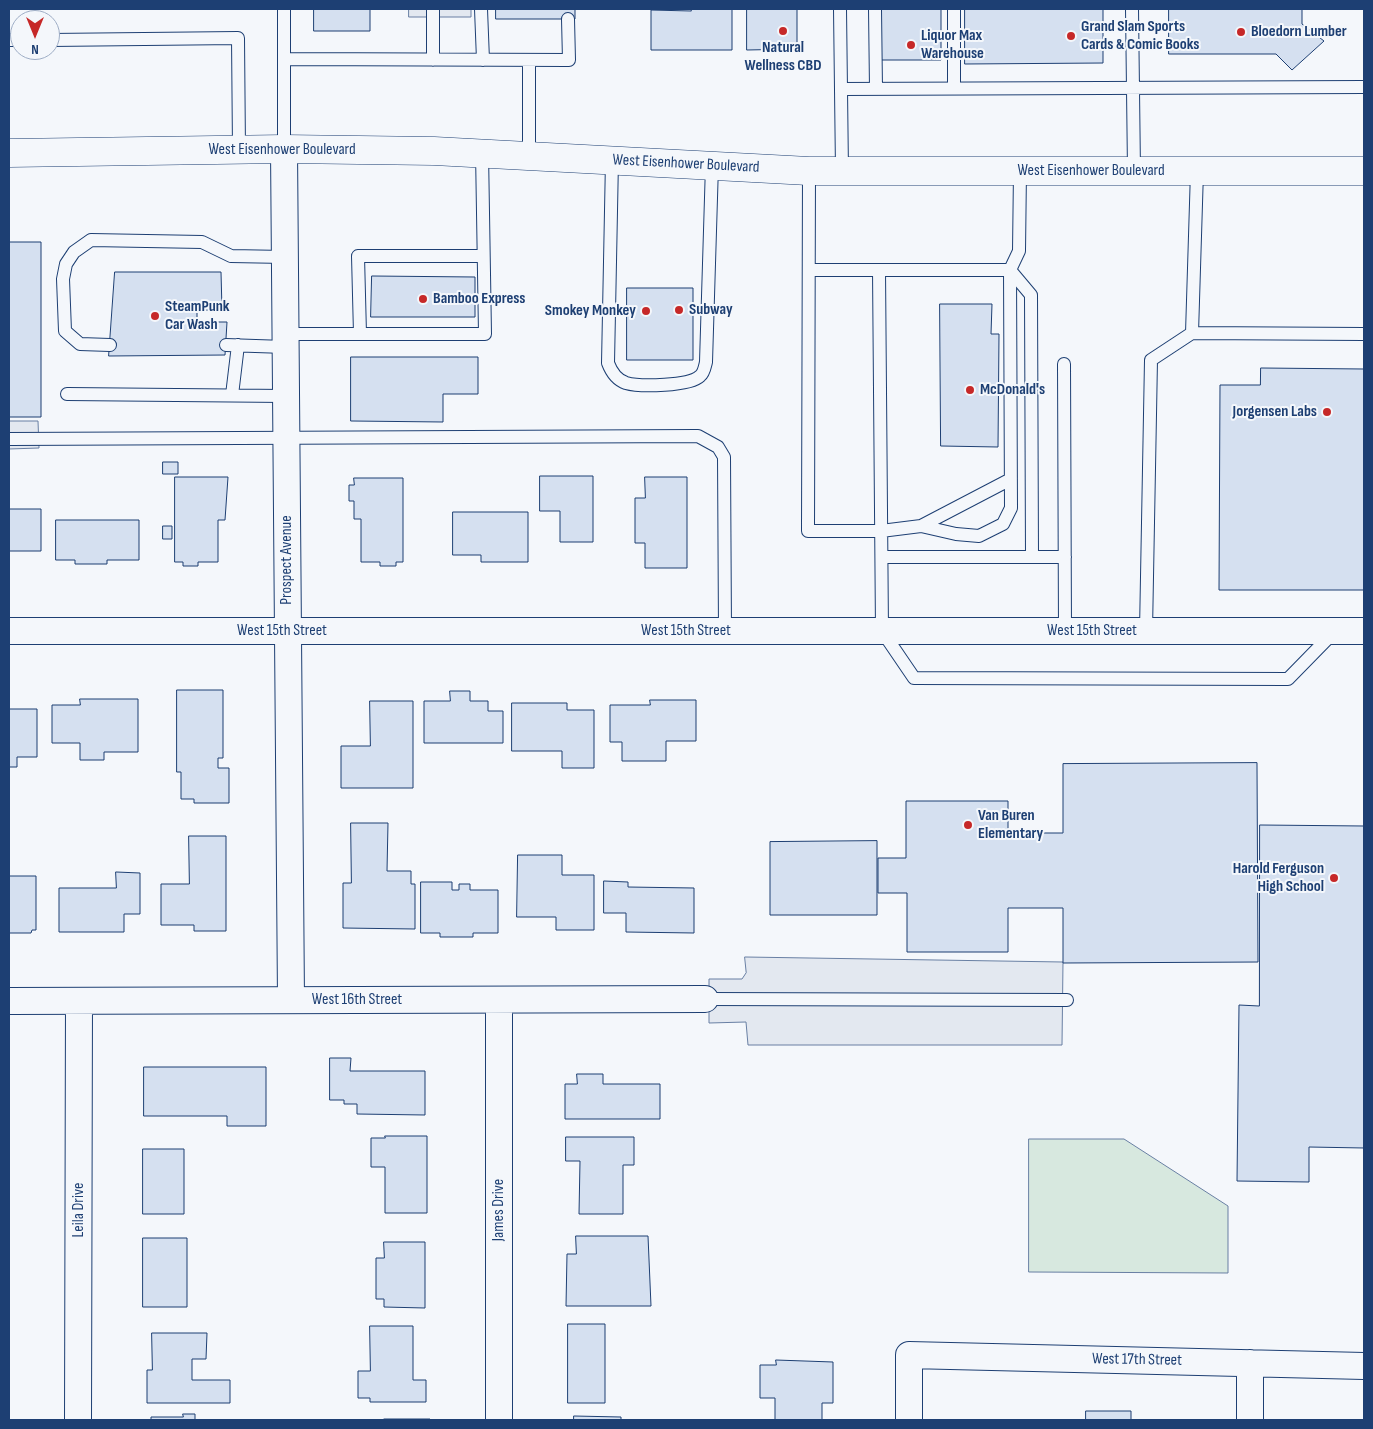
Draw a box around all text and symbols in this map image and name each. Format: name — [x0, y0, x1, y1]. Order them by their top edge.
north arrow — [10, 10, 60, 60]
place label: Grand Slam Sports Cards & Comic Books — [1081, 17, 1199, 55]
place label: Bloedorn Lumber — [1251, 22, 1347, 42]
marker: Natural Wellness CBD — [777, 25, 789, 37]
place label: Liquor Max Warehouse — [921, 26, 984, 64]
marker: Bloedorn Lumber — [1235, 26, 1247, 38]
marker: Grand Slam Sports Cards & Comic Books — [1065, 30, 1077, 42]
place label: Natural Wellness CBD — [745, 38, 821, 76]
marker: Liquor Max Warehouse — [905, 39, 917, 51]
text: N — [31, 41, 39, 58]
street label: West Eisenhower Boulevard — [208, 140, 356, 160]
street label: West Eisenhower Boulevard — [612, 151, 760, 177]
street label: West Eisenhower Boulevard — [1017, 161, 1165, 181]
place label: Bamboo Express — [433, 289, 526, 309]
marker: Bamboo Express — [417, 293, 429, 305]
place label: SteamPunk Car Wash — [165, 297, 229, 335]
place label: Subway — [689, 300, 733, 320]
place label: Smokey Monkey — [545, 301, 636, 321]
marker: Subway — [673, 304, 685, 316]
marker: Smokey Monkey — [640, 305, 652, 317]
marker: SteamPunk Car Wash — [149, 310, 161, 322]
place label: McDonald's — [980, 380, 1045, 400]
marker: McDonald's — [964, 384, 976, 396]
place label: Jorgensen Labs — [1233, 402, 1317, 422]
marker: Jorgensen Labs — [1321, 406, 1333, 418]
street label: Prospect Avenue — [277, 515, 297, 605]
street label: West 15th Street — [237, 621, 327, 641]
street label: West 15th Street — [641, 621, 731, 641]
street label: West 15th Street — [1047, 621, 1137, 641]
place label: Van Buren Elementary — [978, 806, 1043, 844]
marker: Van Buren Elementary — [962, 819, 974, 831]
place label: Harold Ferguson High School — [1233, 859, 1324, 897]
marker: Harold Ferguson High School — [1328, 872, 1340, 884]
street label: West 16th Street — [312, 990, 402, 1010]
street label: James Drive — [489, 1179, 509, 1241]
street label: Leila Drive — [69, 1183, 89, 1237]
street label: West 17th Street — [1092, 1350, 1182, 1370]

